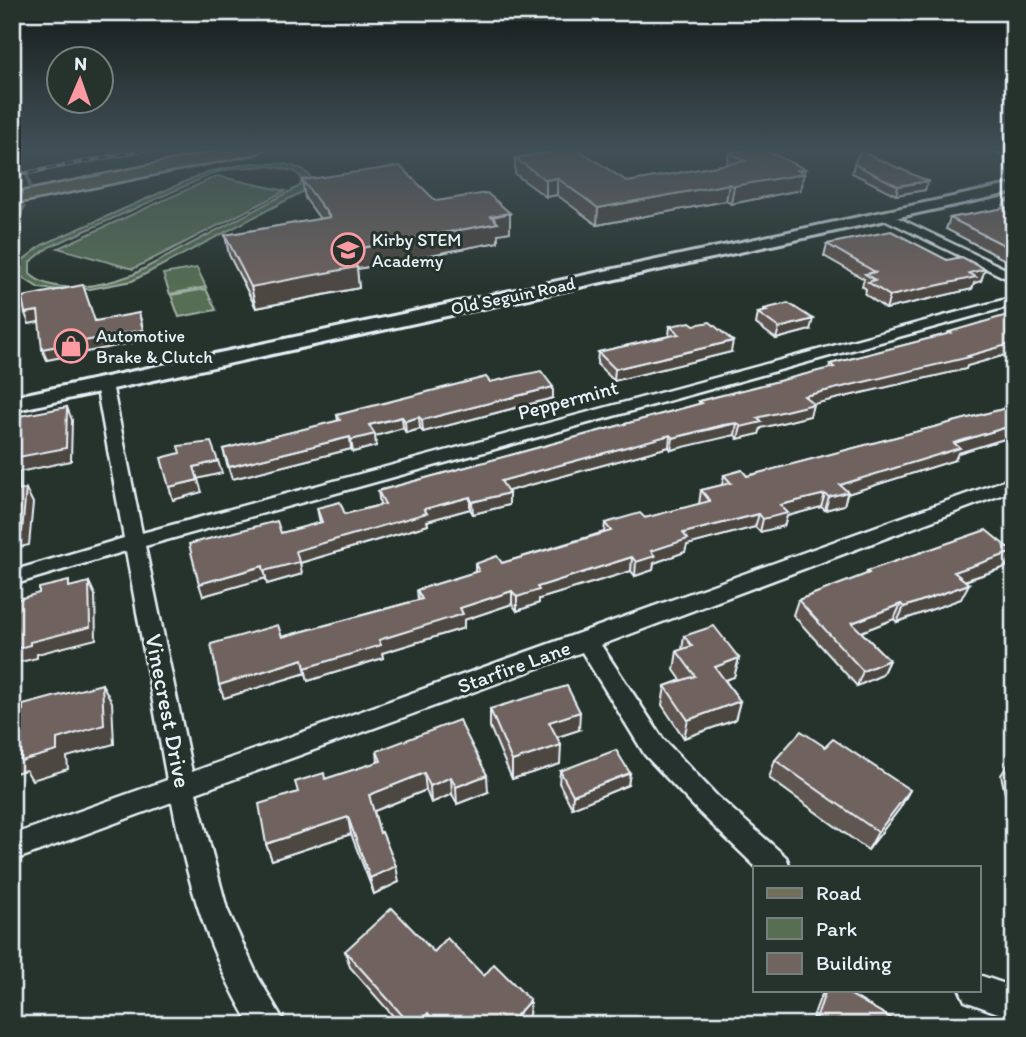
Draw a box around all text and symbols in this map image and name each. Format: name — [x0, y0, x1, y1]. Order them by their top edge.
north arrow — [46, 46, 116, 116]
text: N — [74, 52, 87, 75]
place label: Kirby STEM Academy — [372, 229, 461, 272]
school or university icon: Kirby STEM Academy — [329, 231, 367, 269]
street label: Old Seguin Road — [449, 272, 578, 320]
place label: Automotive Brake & Clutch — [96, 325, 213, 368]
shop icon: Automotive Brake & Clutch — [52, 327, 90, 365]
street label: Peppermint — [515, 374, 621, 425]
street label: Vinecrest Drive — [139, 631, 198, 790]
street label: Starfire Lane — [454, 635, 574, 699]
legend — [753, 866, 981, 992]
text: Road — [816, 880, 862, 905]
text: Park — [816, 916, 858, 941]
text: Building — [816, 950, 892, 975]

